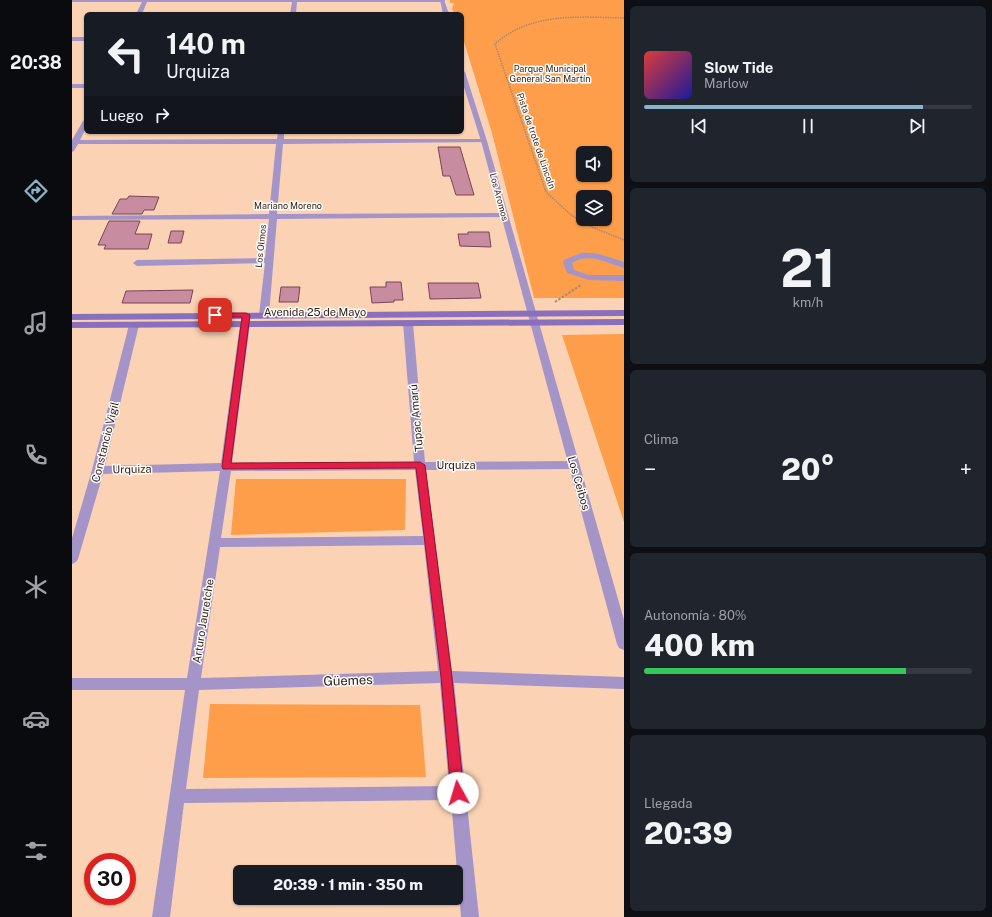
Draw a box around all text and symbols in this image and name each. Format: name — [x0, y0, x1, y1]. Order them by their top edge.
text: 140 m — [166, 27, 246, 60]
icon: left — [100, 28, 152, 80]
text: 20:38 — [10, 52, 62, 73]
text: Slow Tide — [704, 59, 773, 76]
text: Urquiza — [166, 61, 230, 82]
park label: Parque Municipal General San Martín — [510, 63, 590, 84]
text: Marlow — [704, 76, 749, 91]
street label: Pista de trote de Lincoln — [515, 91, 558, 190]
icon: right — [151, 104, 173, 126]
text: Luego — [100, 107, 143, 124]
icon: previous — [688, 115, 710, 137]
icon: pause — [797, 115, 819, 137]
icon: next — [906, 115, 928, 137]
map controls — [576, 146, 612, 226]
button: sound — [576, 146, 612, 182]
street label: Los Aromos — [488, 172, 511, 222]
icon: directions — [22, 177, 50, 205]
button: layers — [576, 190, 612, 226]
street label: Mariano Moreno — [254, 200, 322, 211]
street label: Los Olmos — [253, 223, 268, 268]
text: 21 — [780, 238, 836, 299]
text: km/h — [793, 295, 823, 310]
pin — [198, 298, 232, 332]
icon: arrive — [204, 304, 226, 326]
street label: Avenida 25 de Mayo — [264, 306, 366, 318]
icon: music — [22, 309, 50, 337]
street label: Tupac Amarú — [407, 384, 425, 452]
street label: Constancio Vigil — [89, 401, 121, 483]
text: Clima — [644, 432, 679, 447]
icon: phone — [22, 441, 50, 469]
text: 20° — [781, 451, 835, 487]
street label: Los Ceibos — [566, 455, 593, 512]
text: − — [644, 456, 656, 482]
text: + — [960, 456, 972, 482]
street label: Urquiza — [436, 459, 476, 471]
street label: Urquiza — [112, 463, 152, 475]
icon: climate — [22, 573, 50, 601]
street label: Arturo Jauretche — [190, 578, 216, 664]
text: Autonomía · 80% — [644, 608, 747, 623]
text: 400 km — [644, 627, 755, 663]
street label: Güemes — [323, 672, 373, 689]
icon: car — [22, 705, 50, 733]
position arrow — [437, 772, 479, 814]
text: Llegada — [644, 796, 692, 811]
text: 20:39 — [644, 815, 733, 851]
icon: filters — [22, 837, 50, 865]
speed limit sign: 30 — [84, 853, 136, 905]
text: 20:39 · 1 min · 350 m — [273, 876, 423, 893]

